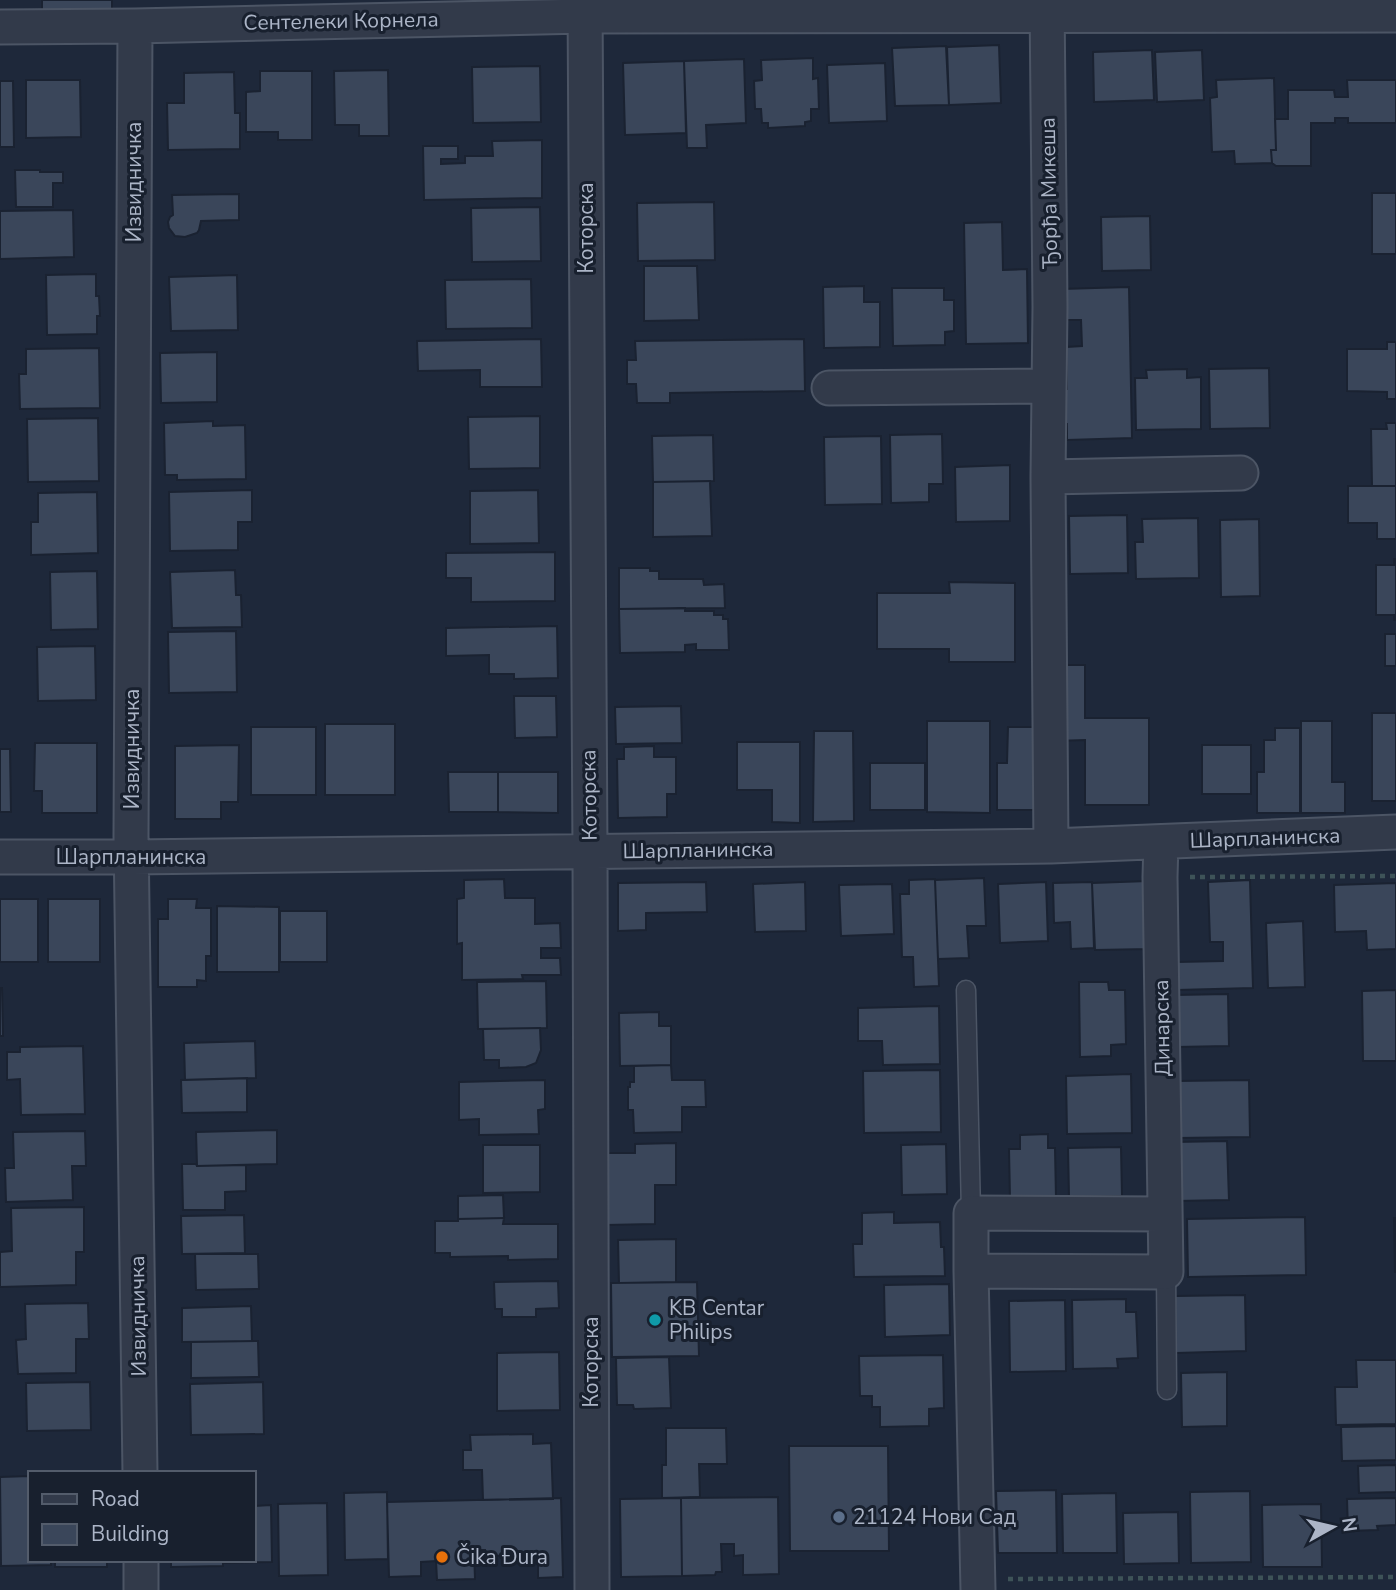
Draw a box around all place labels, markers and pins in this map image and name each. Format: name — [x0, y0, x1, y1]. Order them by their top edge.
place label: KB Centar Philips — [669, 1294, 765, 1346]
marker: KB Centar Philips — [647, 1312, 663, 1328]
place label: 21124 Нови Сад — [853, 1503, 1016, 1531]
marker: 21124 Нови Сад — [831, 1509, 847, 1525]
place label: Čika Đura — [456, 1543, 548, 1571]
marker: Čika Đura — [434, 1549, 450, 1565]

